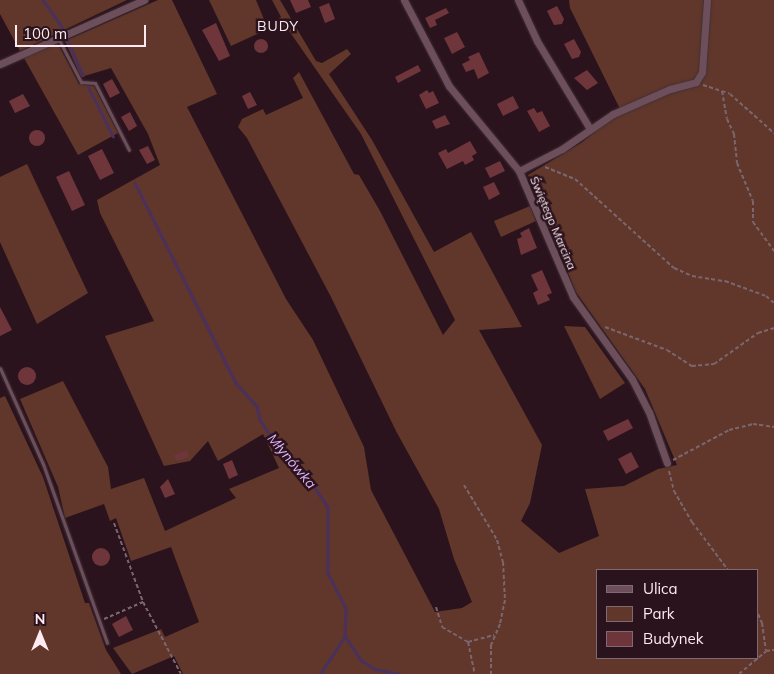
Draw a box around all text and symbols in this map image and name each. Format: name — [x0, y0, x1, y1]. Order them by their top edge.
scale bar — [18, 15, 149, 47]
district label: BUDY — [256, 18, 300, 34]
text: 100 m — [23, 24, 67, 43]
street label: Świętego Marcina — [527, 174, 579, 272]
water label: Młynówka — [264, 430, 320, 492]
legend — [596, 569, 759, 659]
text: Ulica — [643, 579, 677, 598]
text: Park — [643, 604, 675, 623]
north arrow — [15, 609, 65, 659]
text: N — [35, 610, 45, 628]
text: Budynek — [643, 629, 704, 648]

